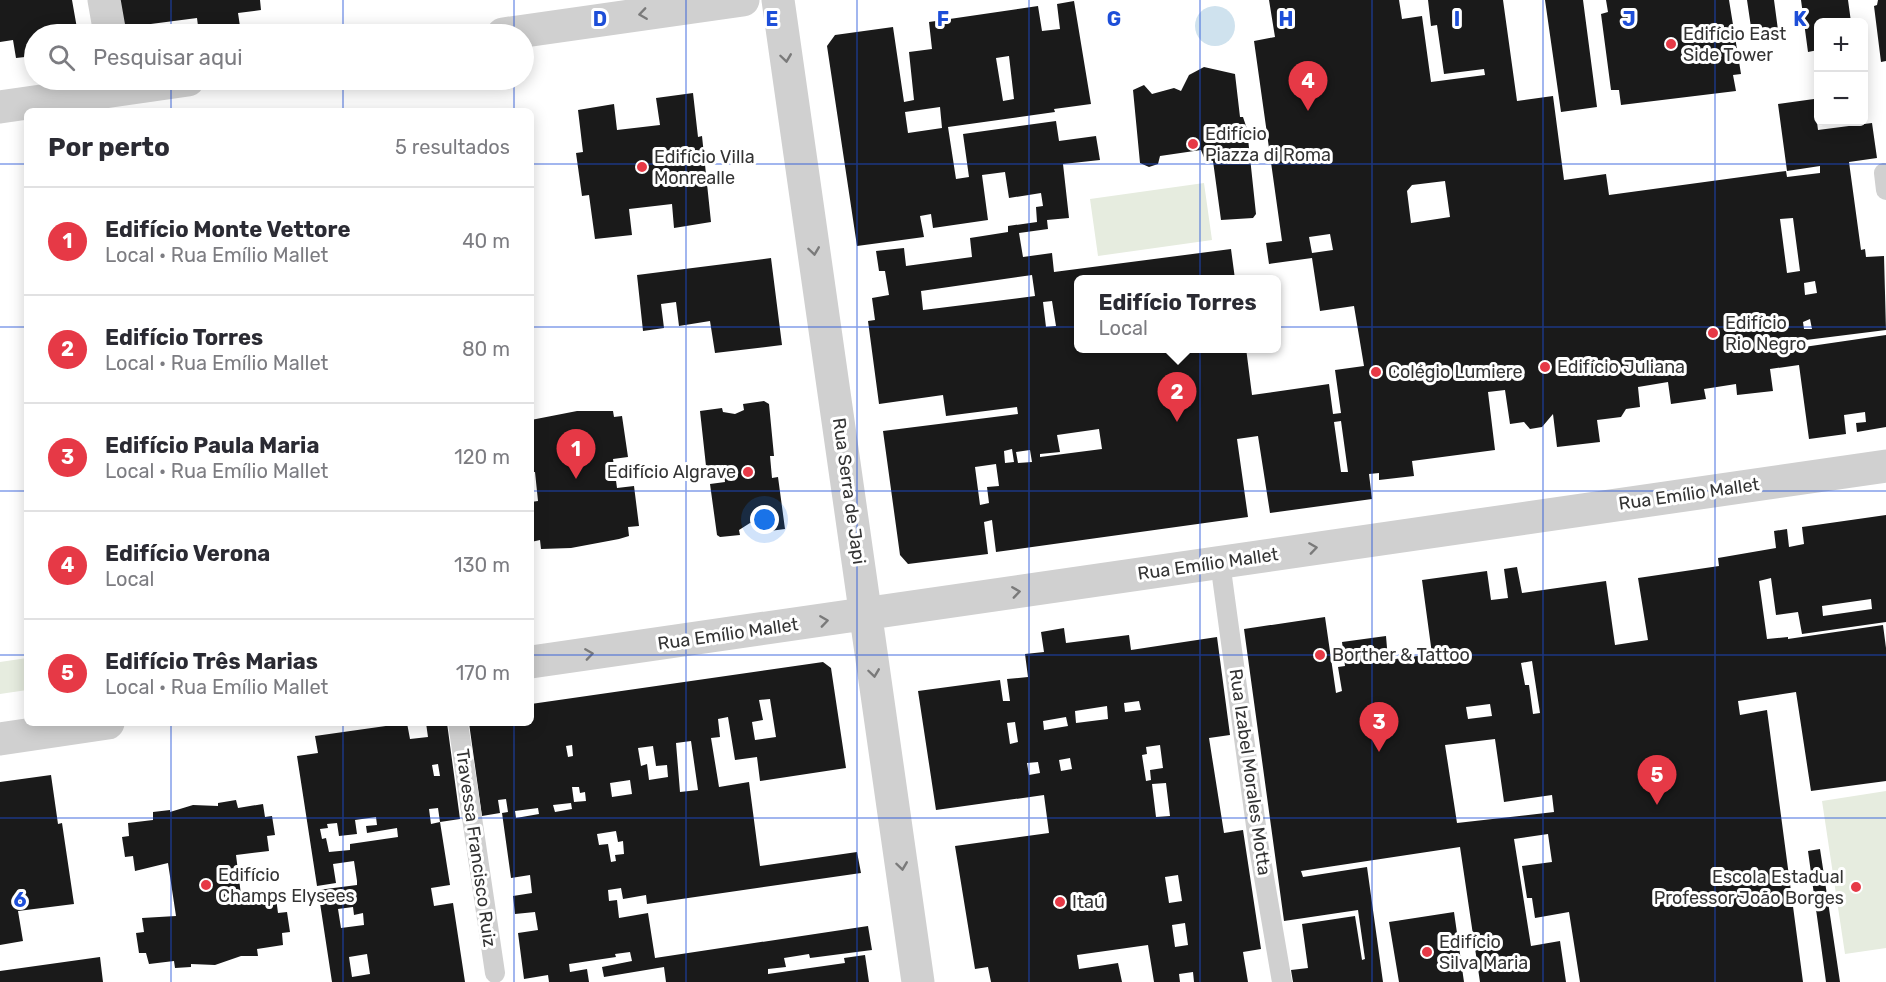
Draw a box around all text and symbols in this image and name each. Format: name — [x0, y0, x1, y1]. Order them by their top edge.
text: D — [593, 7, 607, 31]
text: E — [766, 7, 778, 31]
text: F — [937, 7, 949, 31]
text: G — [1107, 7, 1121, 31]
text: H — [1279, 7, 1293, 31]
text: I — [1454, 7, 1460, 31]
text: J — [1622, 7, 1636, 31]
text: K — [1793, 7, 1807, 31]
one-way arrow — [639, 8, 648, 20]
map controls — [1814, 18, 1868, 126]
button: + — [1814, 18, 1868, 72]
place label: Edifício East Side Tower — [1683, 23, 1786, 66]
search box — [24, 24, 534, 90]
marker: Edifício East Side Tower — [1664, 37, 1678, 51]
icon: search — [45, 41, 78, 74]
text: Pesquisar aqui — [93, 44, 243, 71]
one-way arrow — [780, 53, 792, 63]
pin: 4 — [1288, 62, 1328, 111]
button: − — [1814, 72, 1868, 126]
place label: Edifício Piazza di Roma — [1205, 123, 1331, 166]
text: Por perto — [48, 132, 170, 163]
text: 5 resultados — [395, 135, 510, 159]
marker: Edifício Piazza di Roma — [1186, 137, 1200, 151]
place label: Edifício Villa Monrealle — [654, 146, 755, 189]
marker: Edifício Villa Monrealle — [635, 160, 649, 174]
text: Edifício Monte Vettore — [105, 216, 350, 243]
text: 1 — [63, 229, 72, 253]
text: 40 m — [462, 229, 510, 253]
text: Local · Rua Emílio Mallet — [105, 243, 328, 267]
one-way arrow — [808, 246, 820, 256]
popup — [1074, 275, 1281, 353]
text: Edifício Torres — [1098, 289, 1257, 316]
place label: Edifício Rio Negro — [1725, 312, 1806, 355]
text: Local — [1098, 316, 1148, 340]
text: Edifício Torres — [105, 324, 263, 351]
marker: Edifício Rio Negro — [1706, 326, 1720, 340]
text: 2 — [61, 337, 74, 361]
text: 80 m — [462, 337, 510, 361]
text: Local · Rua Emílio Mallet — [105, 351, 328, 375]
place label: Edifício Juliana — [1557, 356, 1685, 378]
marker: Edifício Juliana — [1538, 360, 1552, 374]
place label: Colégio Lumiere — [1388, 361, 1522, 383]
marker: Colégio Lumiere — [1369, 365, 1383, 379]
pin: 2 — [1158, 372, 1196, 422]
street label: Rua Serra de Japi — [828, 416, 870, 566]
pin: 1 — [556, 430, 596, 479]
text: Edifício Paula Maria — [105, 432, 319, 459]
text: 3 — [61, 445, 74, 469]
text: 120 m — [454, 445, 510, 469]
text: Local · Rua Emílio Mallet — [105, 459, 328, 483]
place label: Edifício Algrave — [607, 461, 736, 483]
marker: Edifício Algrave — [741, 465, 755, 479]
street label: Rua Emílio Mallet — [1617, 473, 1761, 515]
your location — [750, 505, 779, 534]
text: Edifício Verona — [105, 540, 270, 567]
one-way arrow — [1309, 542, 1318, 554]
street label: Rua Emílio Mallet — [1136, 543, 1280, 585]
text: 4 — [61, 553, 74, 577]
text: 130 m — [454, 553, 510, 577]
text: Local — [105, 567, 154, 591]
one-way arrow — [1012, 587, 1021, 599]
street label: Rua Emílio Mallet — [656, 613, 800, 655]
one-way arrow — [819, 615, 828, 627]
place label: Borther & Tattoo — [1332, 644, 1470, 666]
text: Edifício Três Marias — [105, 648, 318, 675]
one-way arrow — [584, 648, 594, 660]
marker: Borther & Tattoo — [1313, 648, 1327, 662]
text: 5 — [61, 661, 74, 685]
text: 170 m — [456, 661, 510, 685]
street label: Rua Izabel Morales Motta — [1225, 667, 1275, 877]
one-way arrow — [868, 668, 880, 677]
text: Local · Rua Emílio Mallet — [105, 675, 328, 699]
pin: 3 — [1360, 702, 1398, 752]
street label: Travessa Francisco Ruiz — [451, 747, 501, 949]
pin: 5 — [1638, 756, 1676, 805]
one-way arrow — [895, 861, 907, 870]
place label: Edifício Champs Elysees — [218, 864, 355, 907]
place label: Escola Estadual Professor João Borges — [1654, 866, 1844, 909]
marker: Edifício Champs Elysees — [199, 878, 213, 892]
marker: Escola Estadual Professor João Borges — [1849, 880, 1863, 894]
text: 6 — [13, 888, 27, 912]
place label: Itaú — [1072, 891, 1105, 913]
marker: Itaú — [1053, 895, 1067, 909]
place label: Edifício Silva Maria — [1439, 931, 1528, 974]
marker: Edifício Silva Maria — [1420, 945, 1434, 959]

